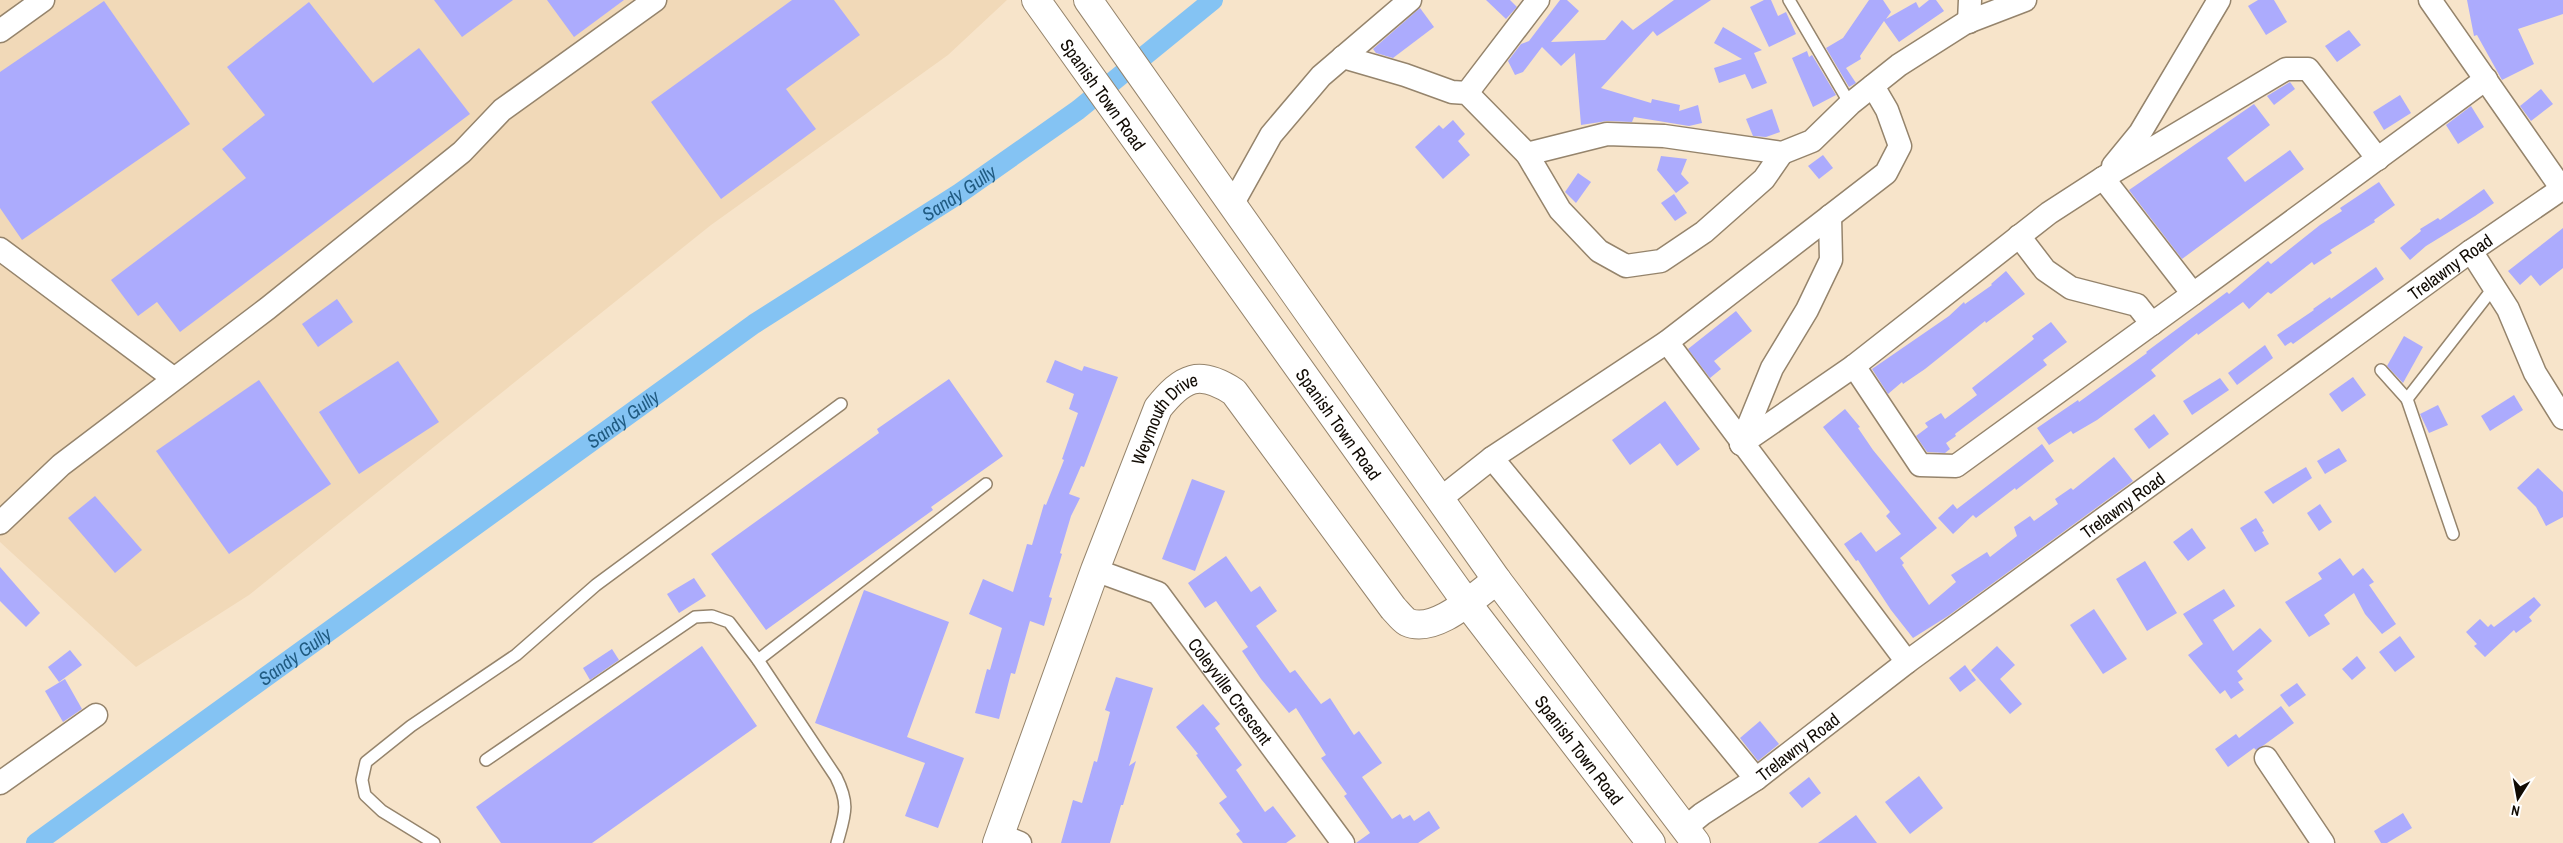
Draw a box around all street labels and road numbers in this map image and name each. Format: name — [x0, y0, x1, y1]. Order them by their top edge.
street label: Spanish Town Road — [1055, 33, 1152, 155]
street label: Trelawny Road — [2402, 228, 2497, 306]
street label: Spanish Town Road — [1290, 363, 1387, 485]
street label: Weymouth Drive — [1125, 366, 1200, 468]
street label: Trelawny Road — [2075, 466, 2170, 544]
street label: Coleyville Crescent — [1183, 632, 1278, 750]
street label: Spanish Town Road — [1529, 690, 1629, 810]
street label: Trelawny Road — [1751, 707, 1844, 787]

